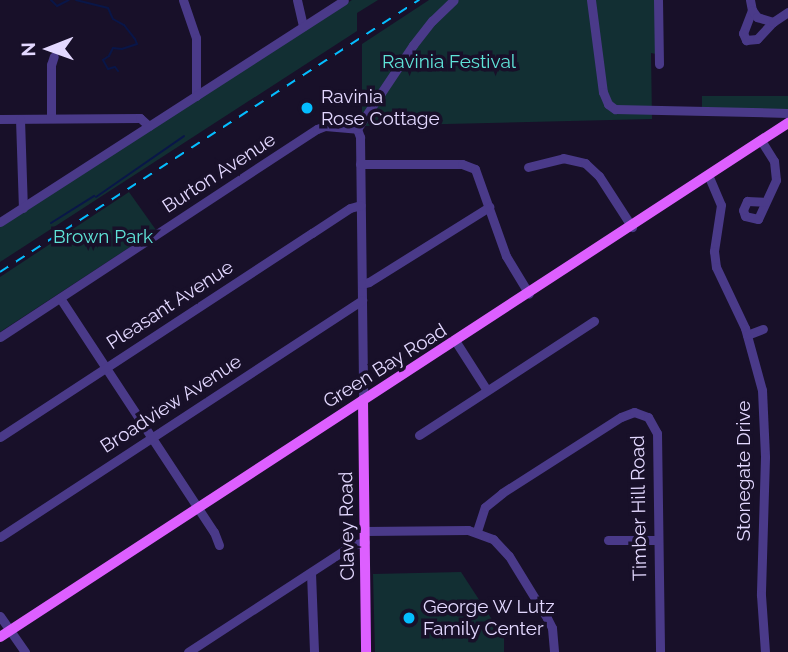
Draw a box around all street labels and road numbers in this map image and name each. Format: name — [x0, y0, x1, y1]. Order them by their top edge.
street label: Burton Avenue — [158, 128, 280, 218]
street label: Pleasant Avenue — [102, 255, 238, 355]
street label: Green Bay Road — [319, 319, 451, 413]
street label: Broadview Avenue — [96, 350, 246, 458]
street label: Stonegate Drive — [733, 401, 755, 541]
street label: Timber Hill Road — [626, 435, 652, 581]
street label: Clavey Road — [335, 471, 359, 581]

